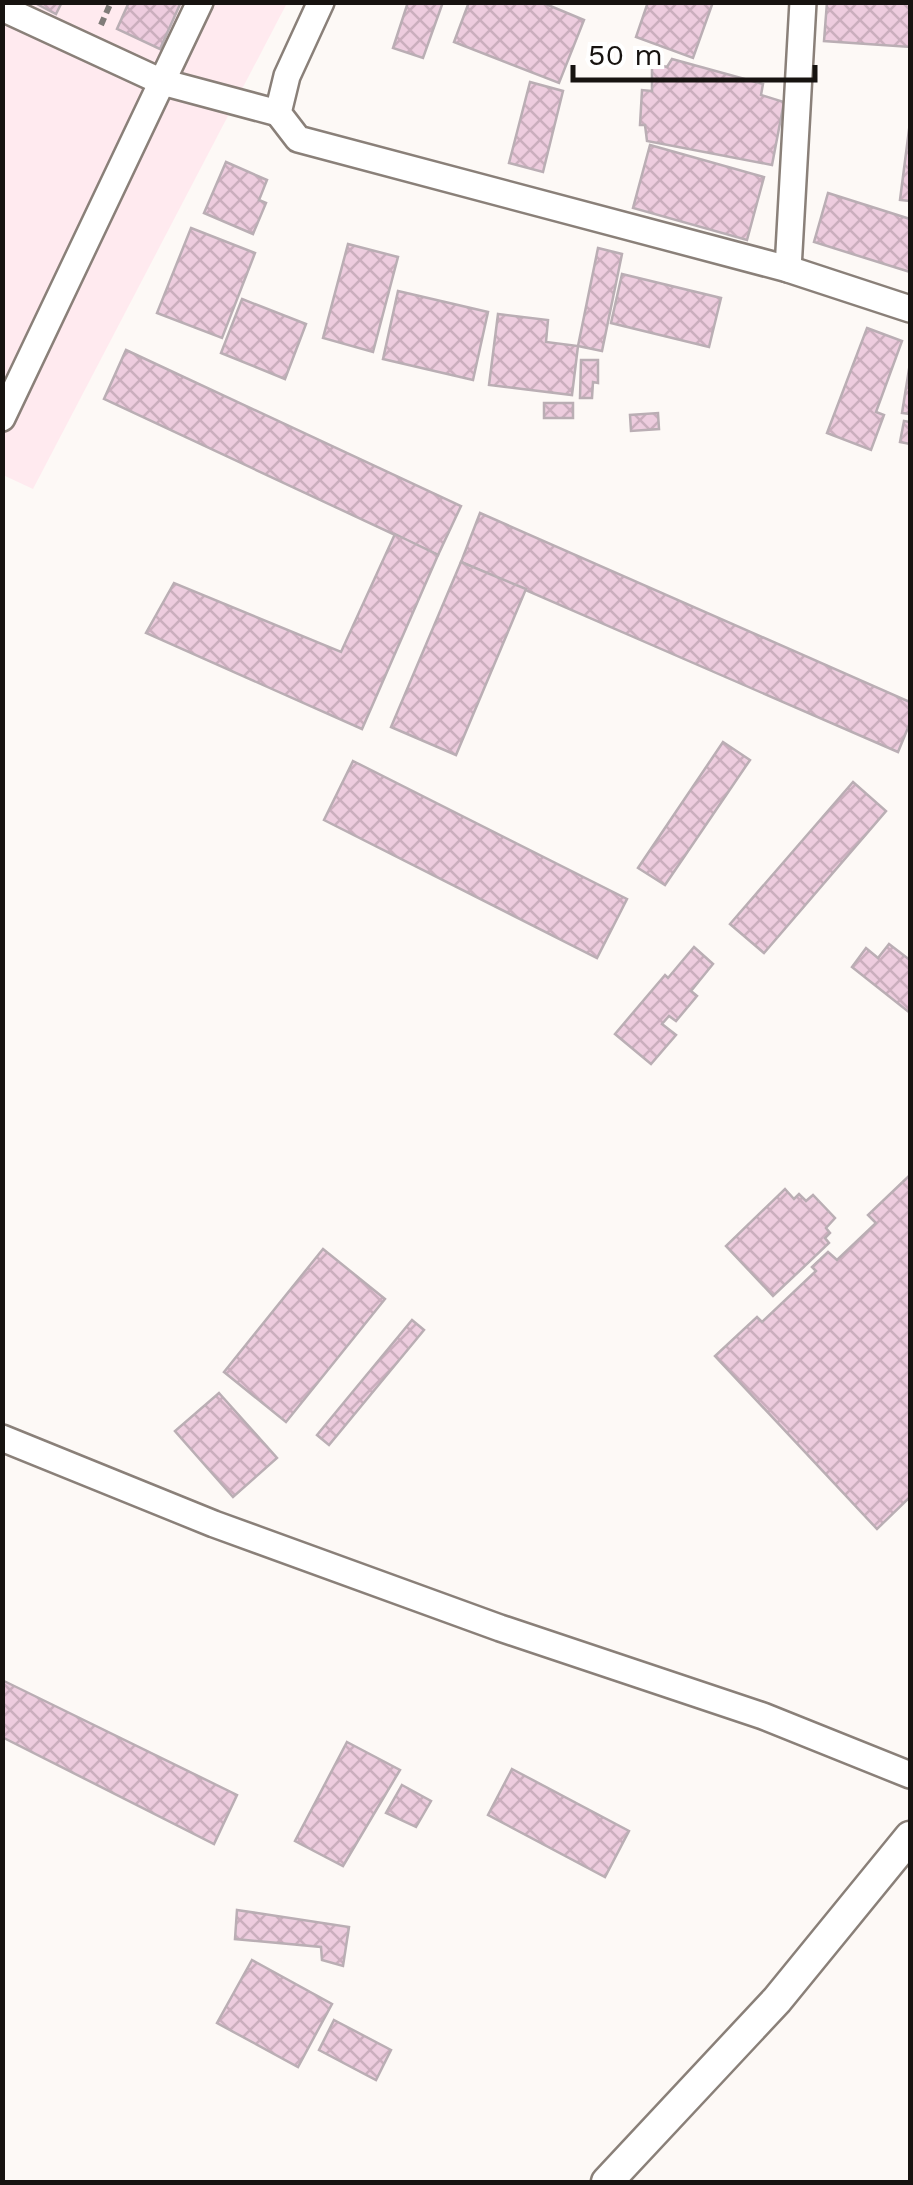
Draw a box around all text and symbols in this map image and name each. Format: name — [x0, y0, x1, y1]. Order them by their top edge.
scale bar — [573, 20, 816, 82]
text: 50 m — [588, 37, 663, 72]

